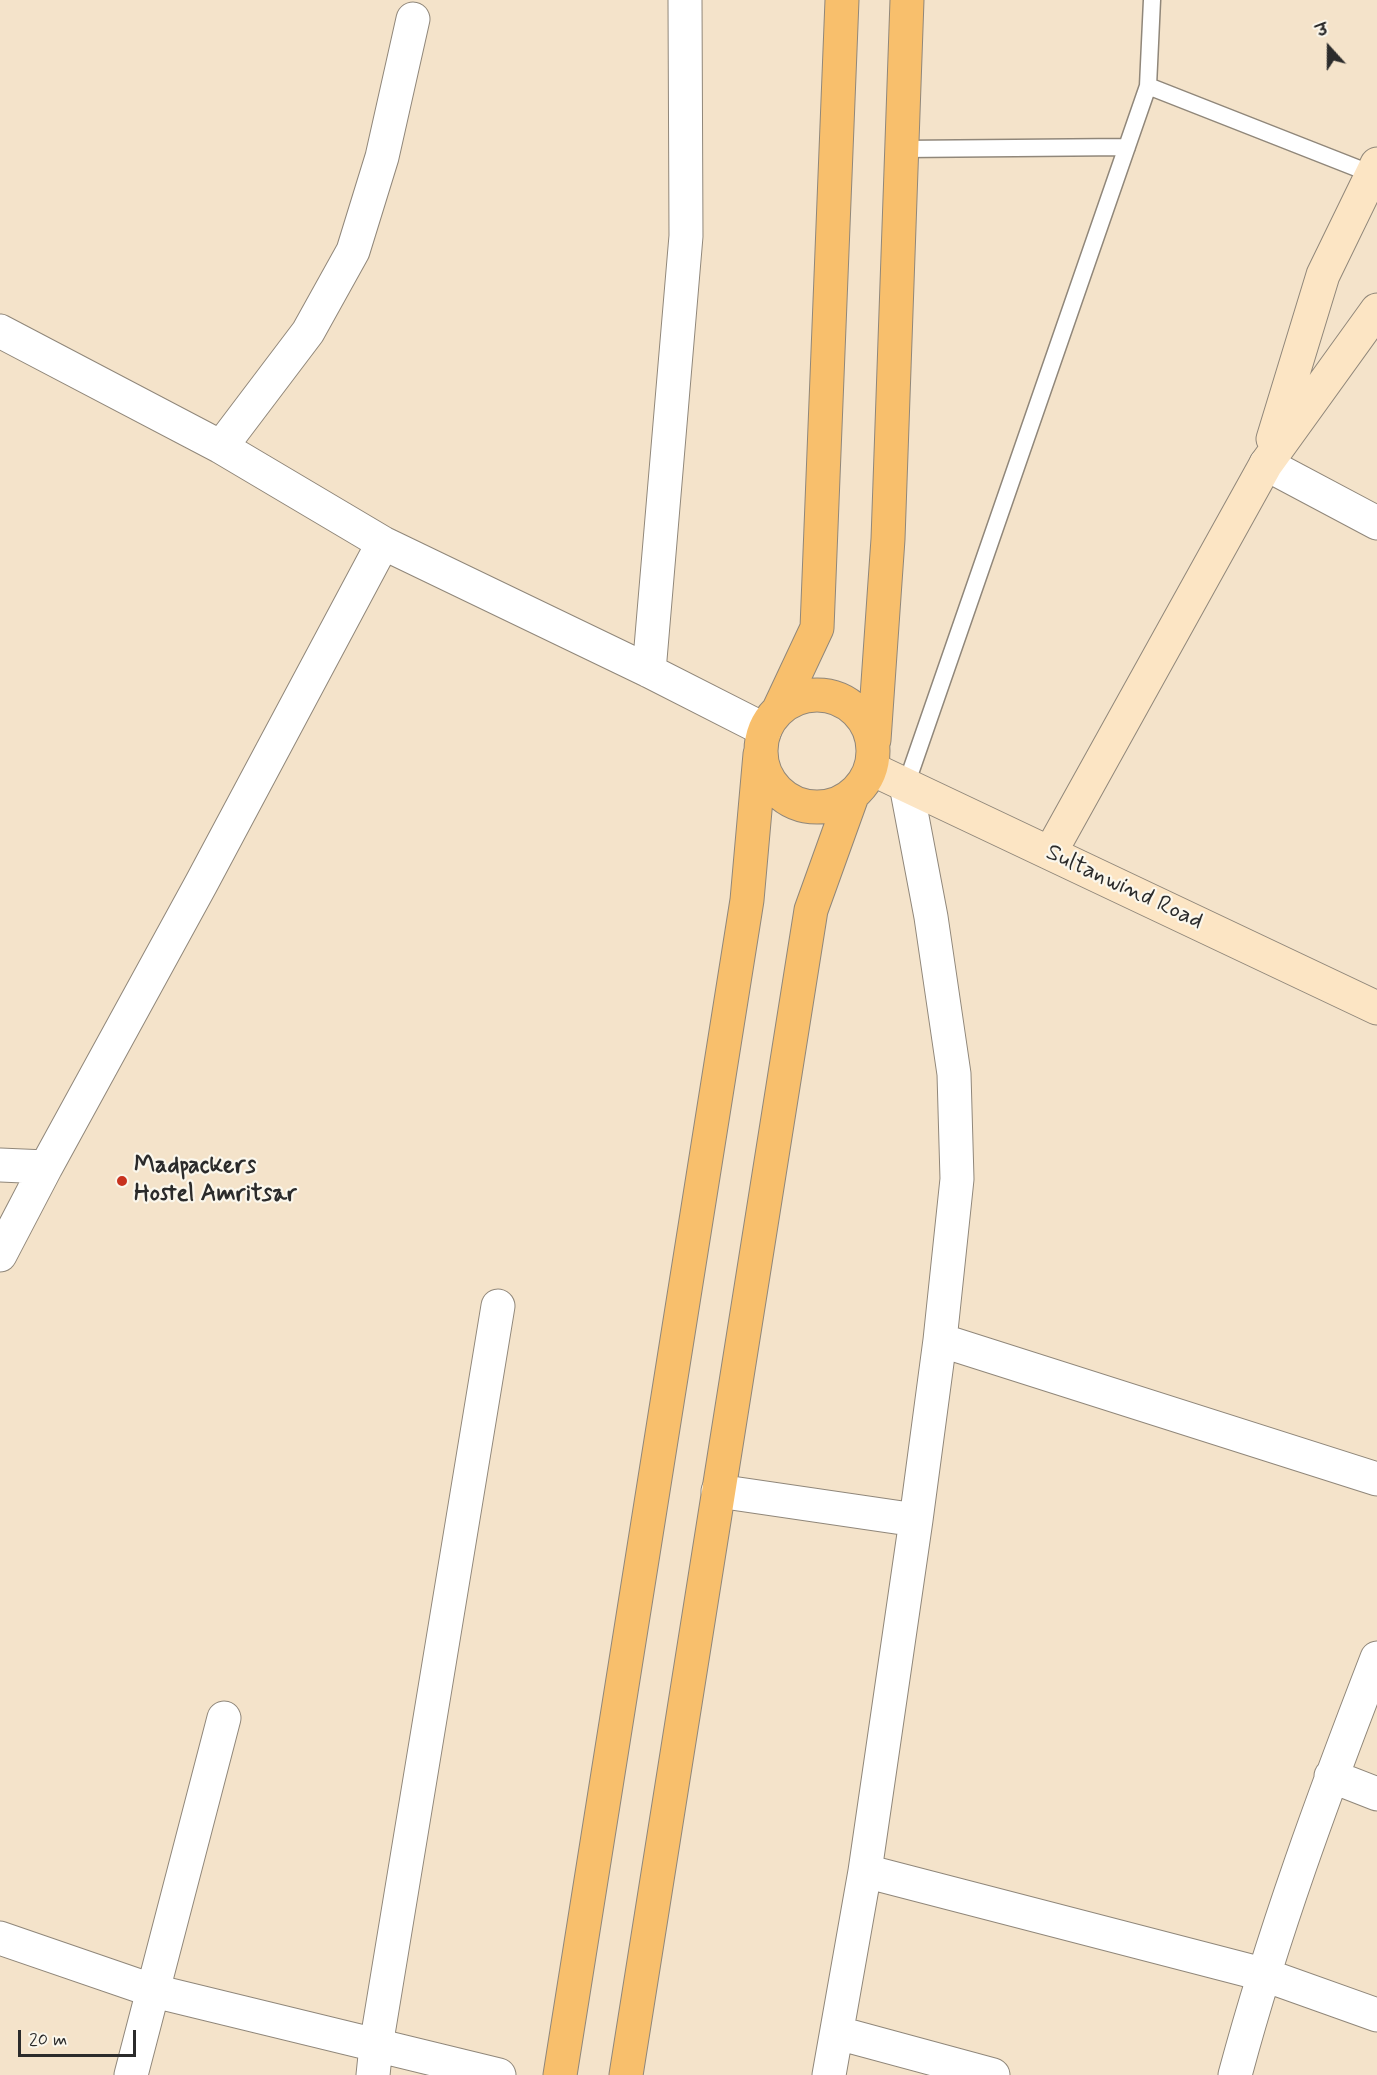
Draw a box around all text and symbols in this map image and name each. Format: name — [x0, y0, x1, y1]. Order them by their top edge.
north arrow — [1299, 18, 1359, 78]
text: उ — [1314, 19, 1331, 42]
street label: Sultanwind Road — [1041, 839, 1207, 937]
place label: Madpackers Hostel Amritsar — [134, 1153, 297, 1209]
marker: Madpackers Hostel Amritsar — [115, 1174, 129, 1188]
scale bar — [21, 2018, 140, 2056]
text: 20 m — [29, 2028, 67, 2052]

